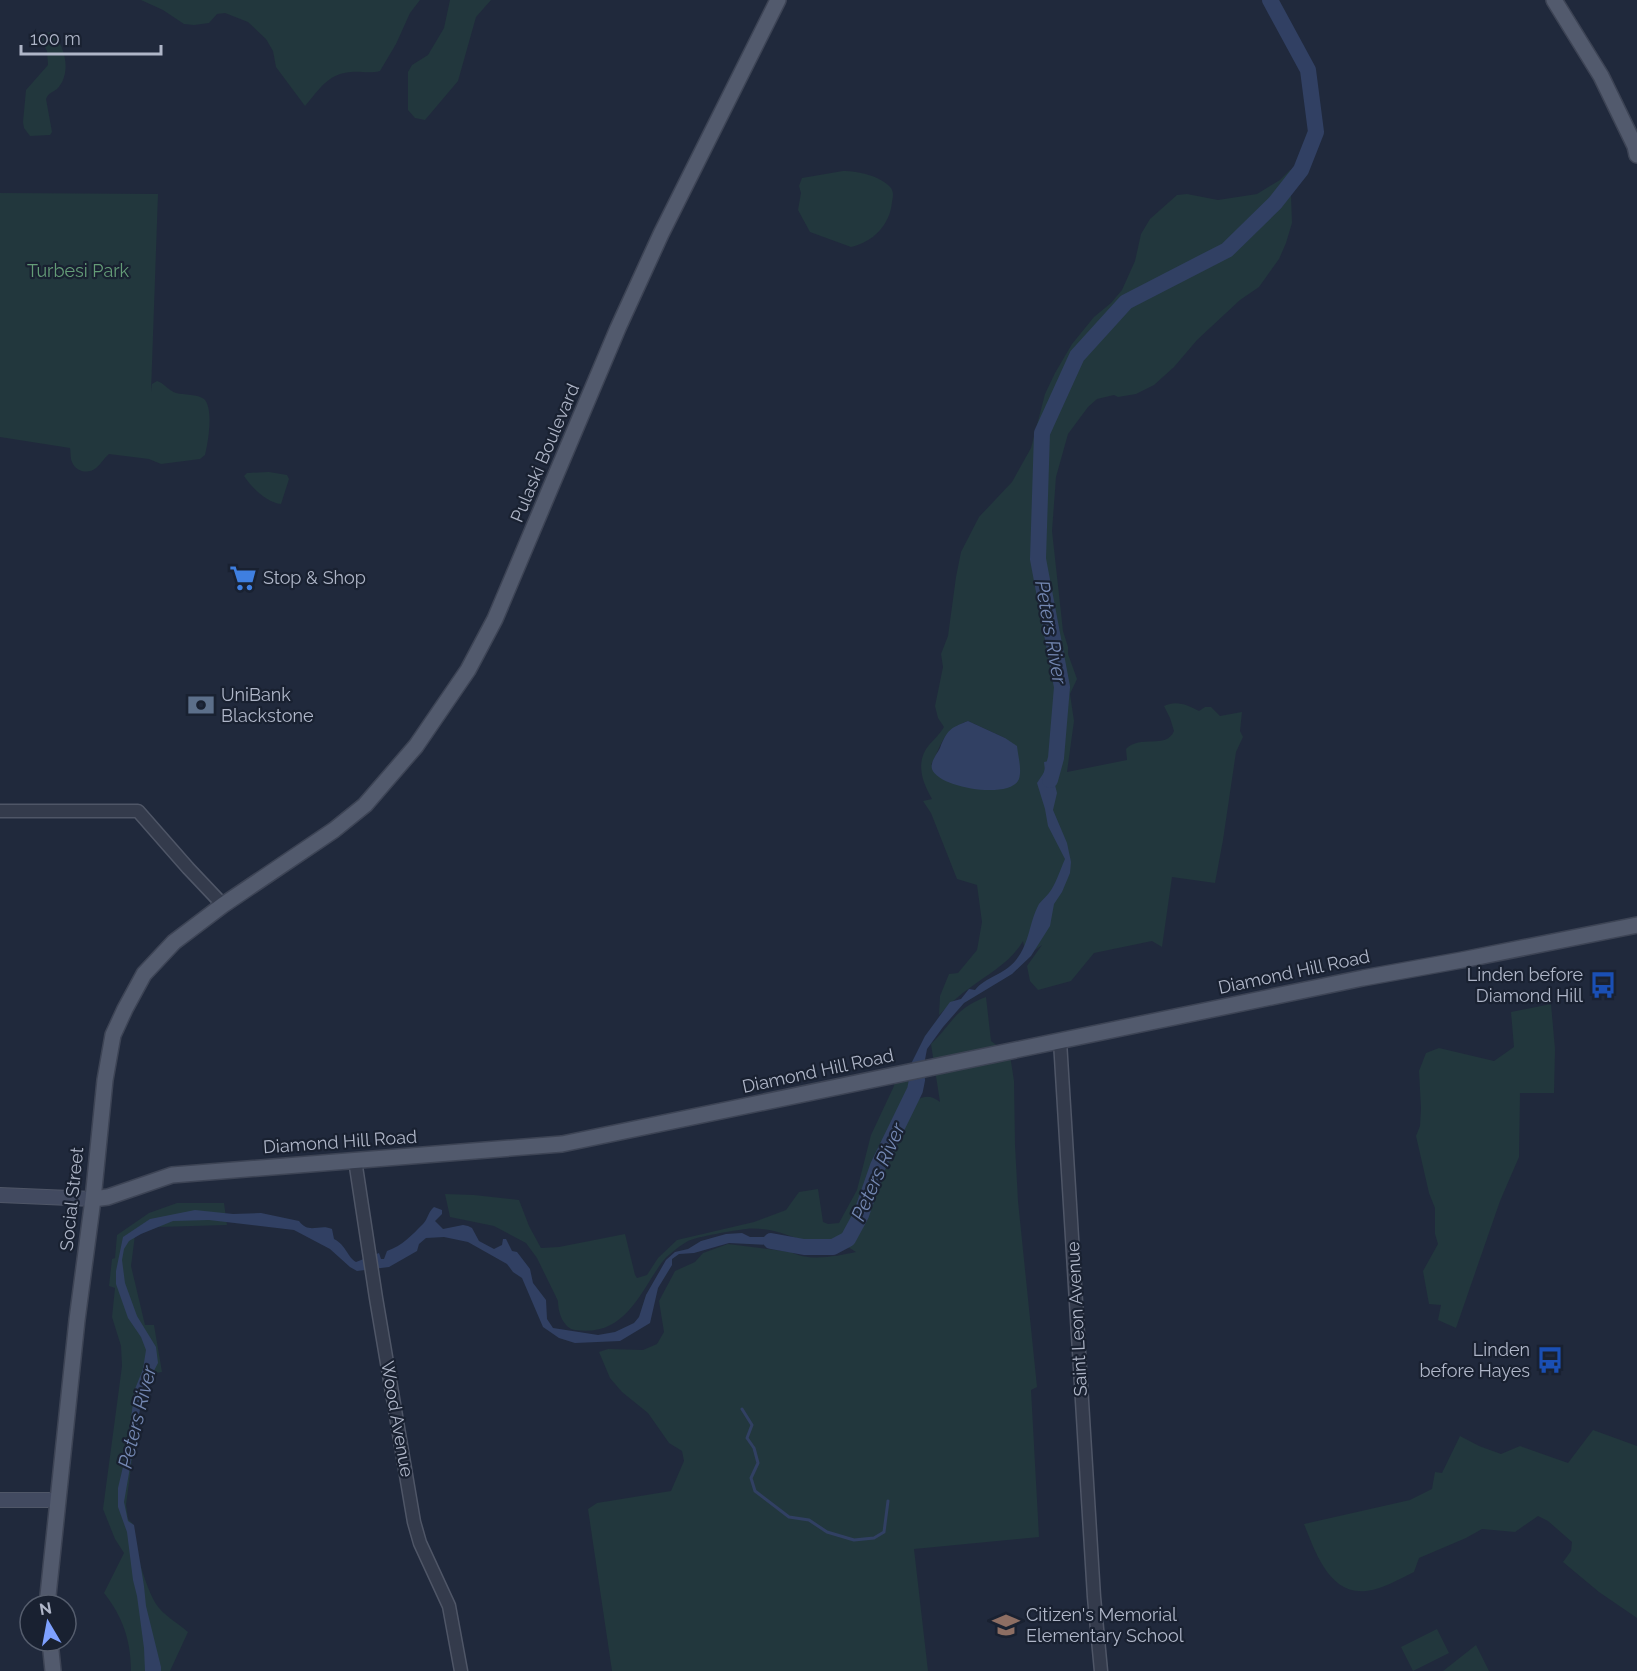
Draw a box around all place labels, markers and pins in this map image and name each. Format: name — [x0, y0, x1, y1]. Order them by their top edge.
supermarket icon: Stop & Shop — [228, 563, 258, 593]
place label: Stop & Shop — [263, 567, 366, 588]
place label: UniBank Blackstone — [221, 684, 314, 726]
bank icon: UniBank Blackstone — [186, 690, 216, 720]
place label: Linden before Diamond Hill — [1467, 964, 1583, 1006]
bus stop icon: Linden before Diamond Hill — [1588, 970, 1618, 1000]
place label: Linden before Hayes — [1419, 1339, 1530, 1381]
bus stop icon: Linden before Hayes — [1535, 1345, 1565, 1375]
place label: Citizen's Memorial Elementary School — [1026, 1604, 1184, 1646]
school or university icon: Citizen's Memorial Elementary School — [991, 1610, 1021, 1640]

